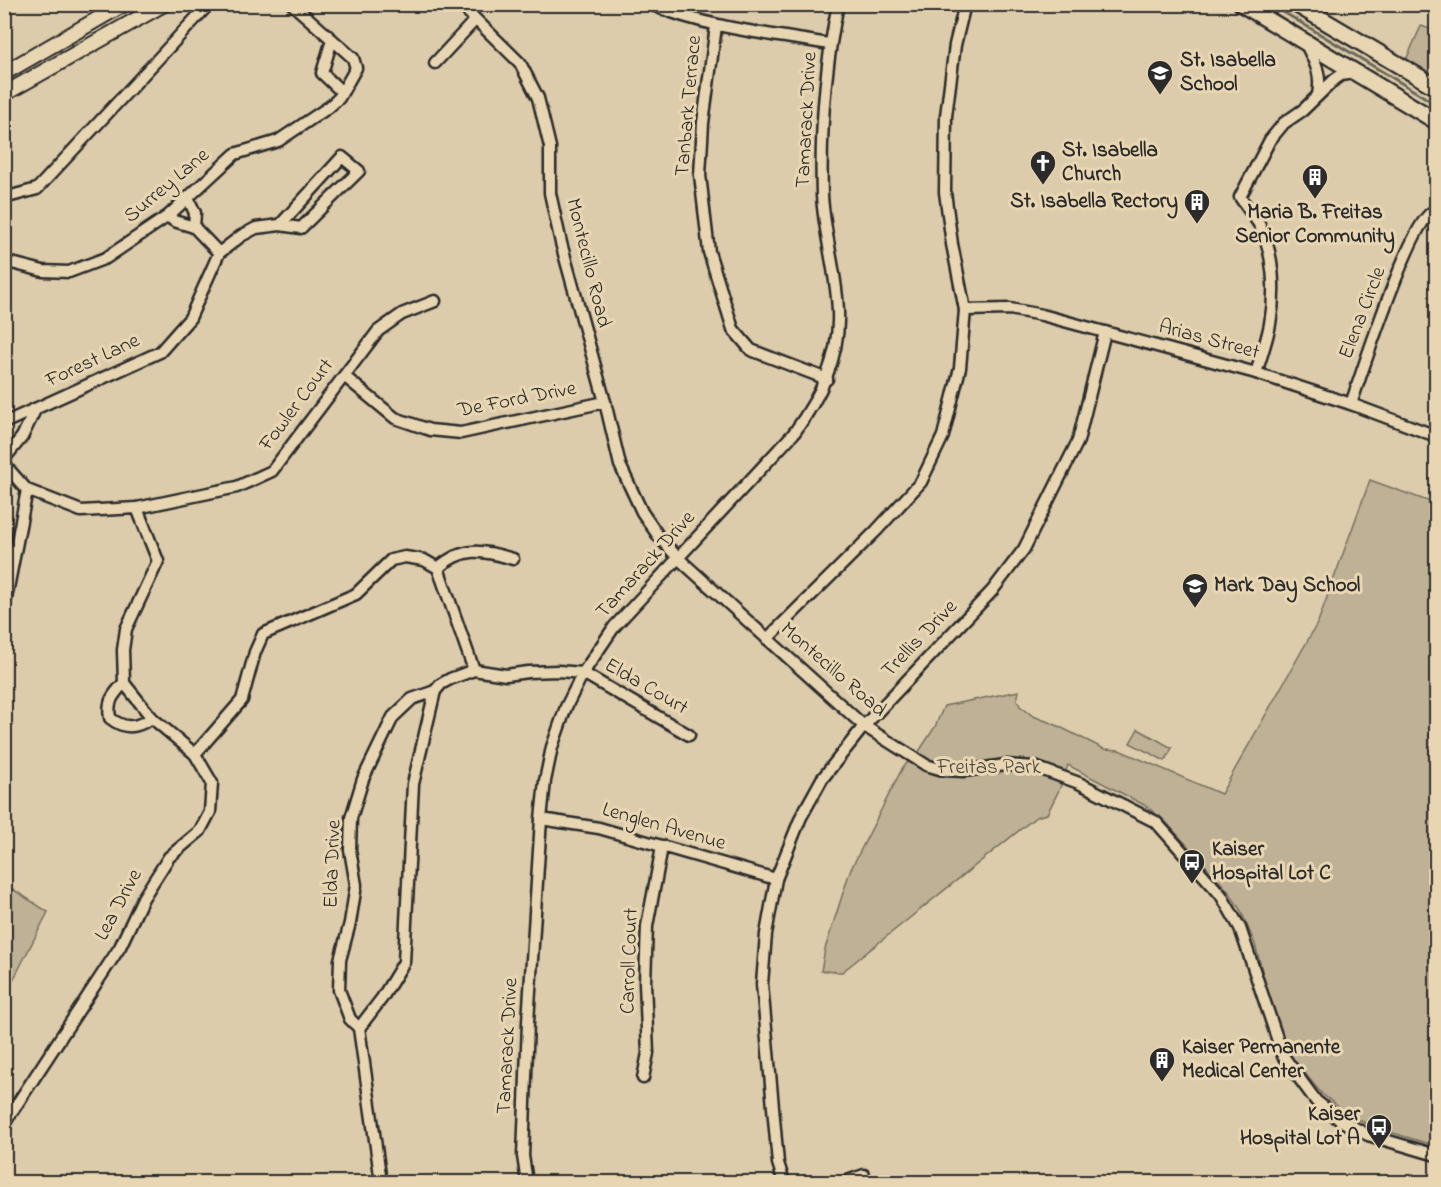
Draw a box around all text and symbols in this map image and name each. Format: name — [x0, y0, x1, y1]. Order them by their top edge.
street label: Tanbark Terrace — [668, 34, 710, 178]
place label: St. Isabella School — [1180, 46, 1276, 100]
street label: Tamarack Drive — [788, 50, 826, 189]
school or university icon: St. Isabella School — [1145, 58, 1175, 96]
place label: St. Isabella Church — [1062, 136, 1158, 190]
street label: Surrey Lane — [118, 141, 218, 232]
church icon: St. Isabella Church — [1028, 148, 1058, 186]
building icon: Maria B. Freitas Senior Community — [1300, 162, 1330, 200]
place label: St. Isabella Rectory — [1010, 187, 1178, 219]
building icon: St. Isabella Rectory — [1182, 187, 1212, 225]
street label: Montecillo Road — [557, 195, 619, 331]
place label: Maria B. Freitas Senior Community — [1235, 198, 1395, 254]
street label: Elena Circle — [1332, 262, 1395, 364]
street label: Arias Street — [1155, 312, 1263, 368]
street label: Forest Lane — [40, 326, 145, 396]
street label: Fowler Court — [252, 353, 342, 458]
street label: De Ford Drive — [454, 374, 579, 426]
street label: Tamarack Drive — [589, 504, 703, 626]
school or university icon: Mark Day School — [1180, 571, 1210, 609]
place label: Mark Day School — [1214, 571, 1361, 603]
street label: Trellis Drive — [875, 593, 965, 685]
street label: Montecillo Road — [773, 615, 893, 725]
street label: Elda Court — [598, 651, 694, 723]
park label: Freitas Park — [936, 753, 1042, 783]
street label: Lenglen Avenue — [598, 795, 730, 861]
street label: Elda Drive — [316, 819, 350, 909]
place label: Kaiser Hospital Lot C — [1212, 835, 1331, 889]
bus stop icon: Kaiser Hospital Lot C — [1177, 847, 1207, 885]
street label: Lea Drive — [88, 863, 151, 946]
street label: Carroll Court — [613, 907, 647, 1015]
street label: Tamarack Drive — [489, 976, 527, 1115]
place label: Kaiser Permanente Medical Center — [1182, 1033, 1341, 1087]
building icon: Kaiser Permanente Medical Center — [1147, 1045, 1177, 1083]
place label: Kaiser Hospital Lot A — [1240, 1100, 1360, 1154]
bus stop icon: Kaiser Hospital Lot A — [1364, 1112, 1394, 1150]

